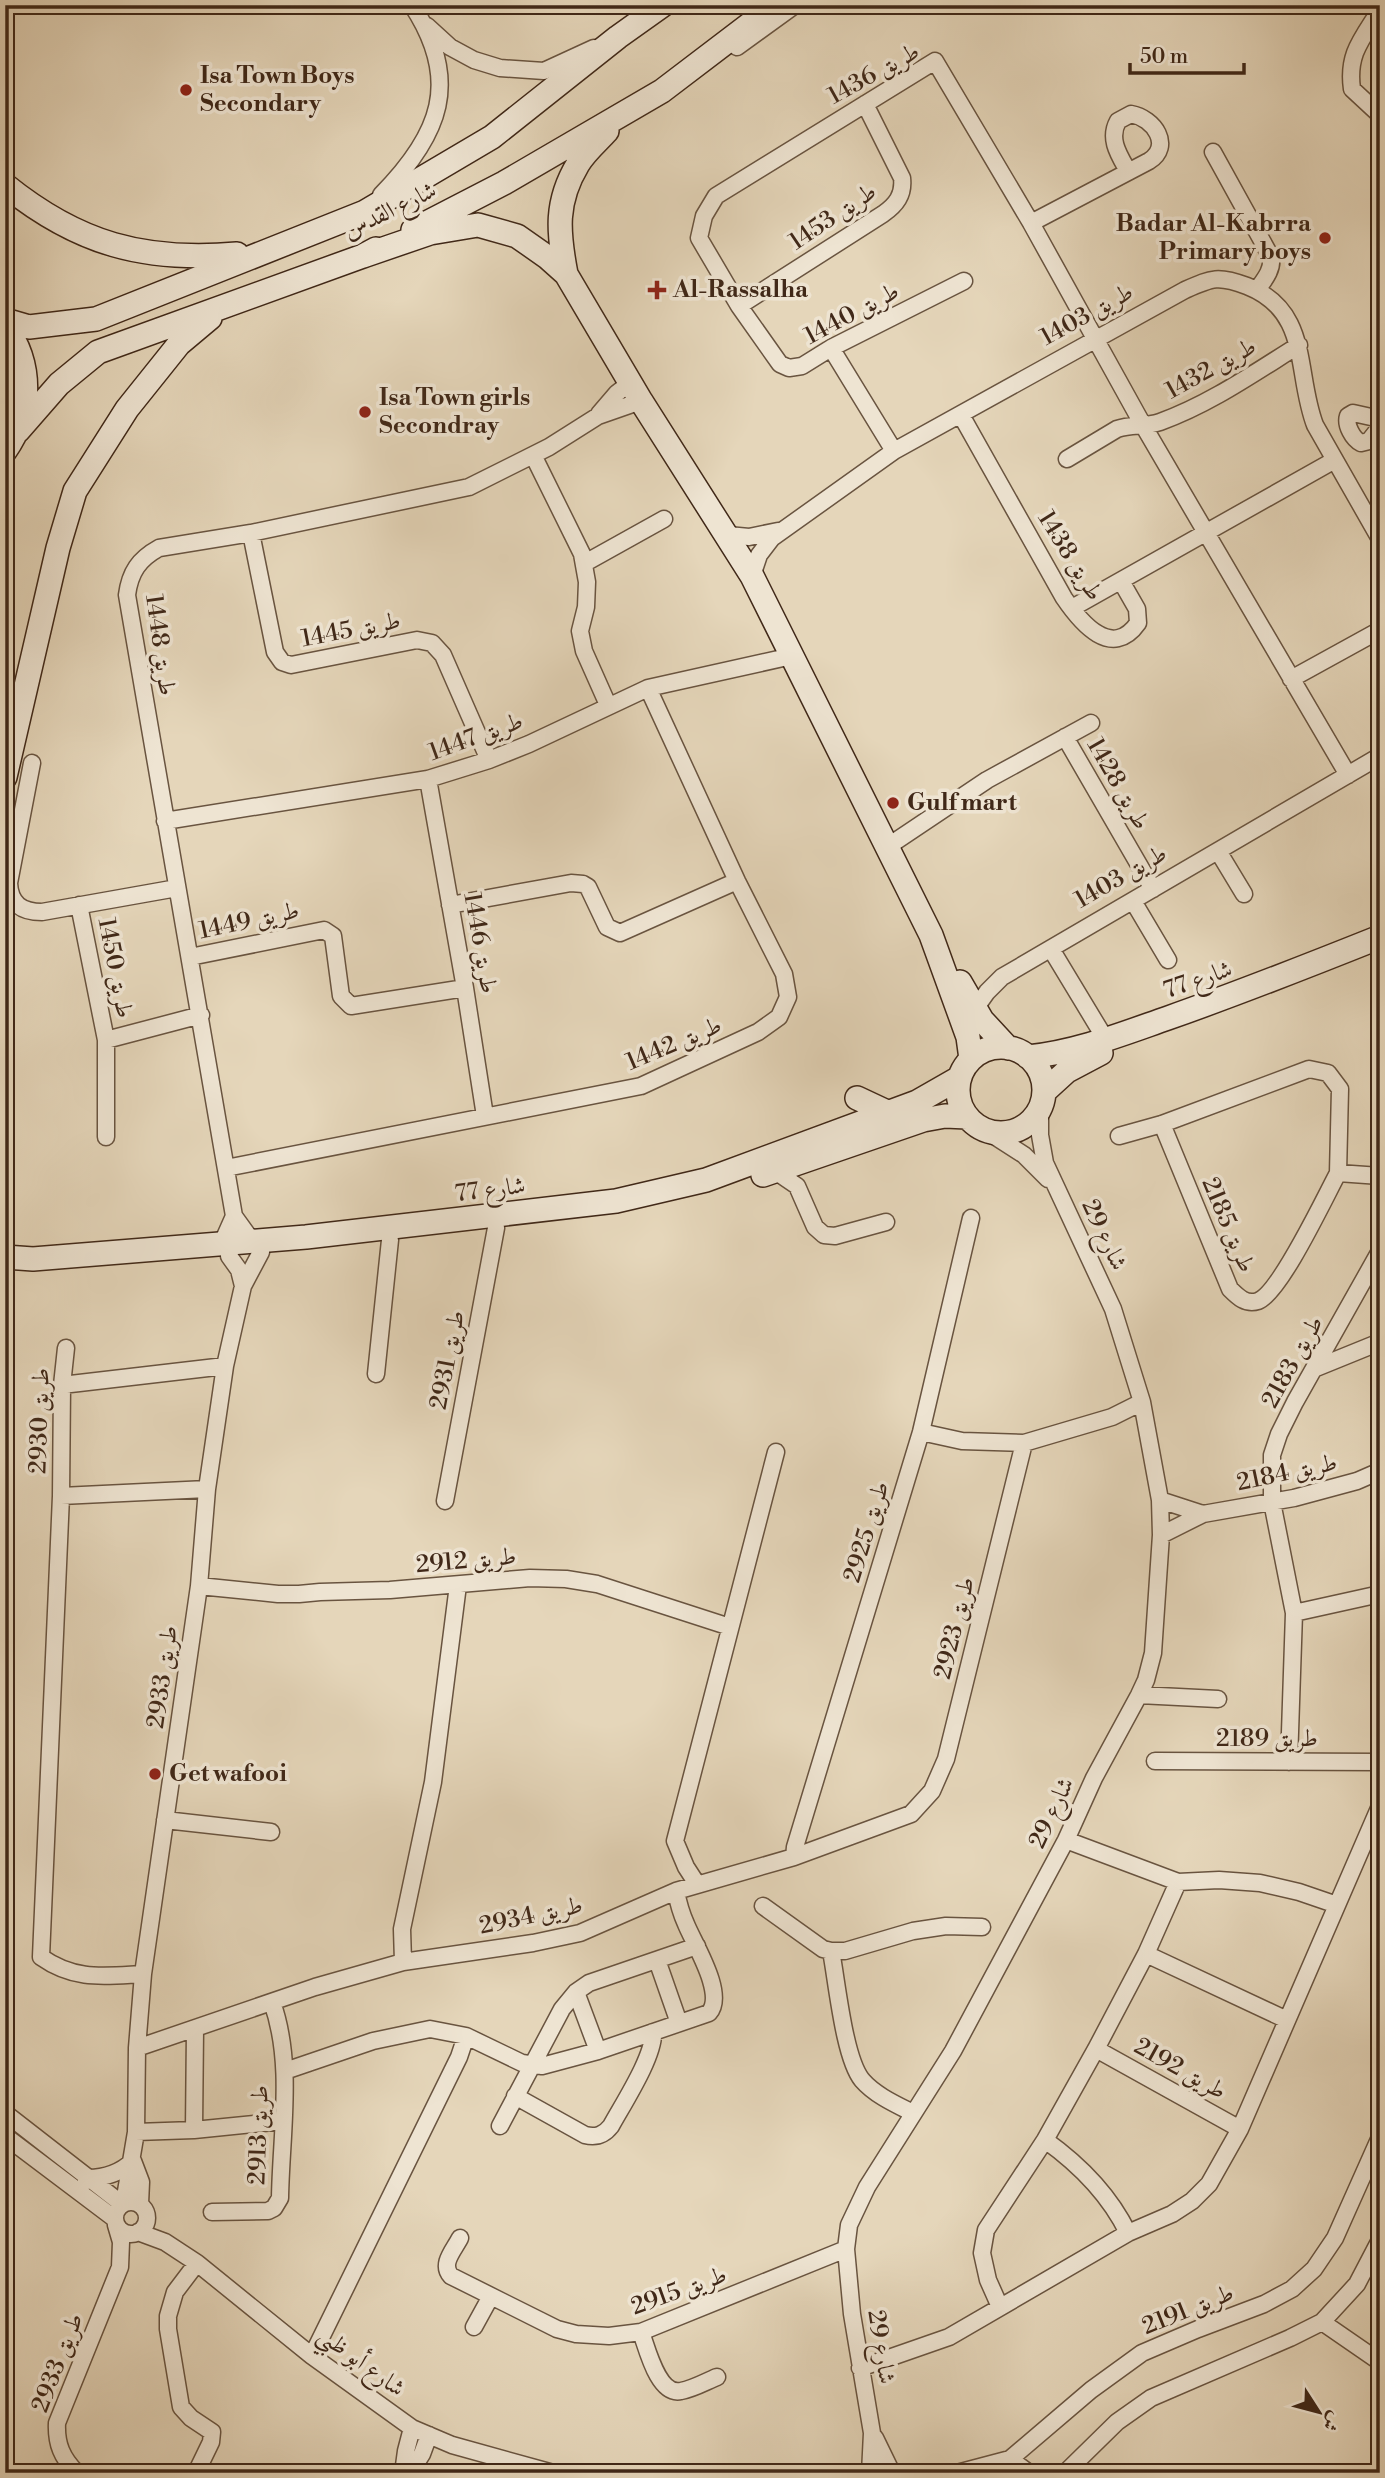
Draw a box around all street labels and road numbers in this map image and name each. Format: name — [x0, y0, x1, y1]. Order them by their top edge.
street label: طريق 1436 — [823, 37, 925, 111]
street label: شارع القدس — [338, 176, 443, 250]
street label: طريق 1453 — [784, 177, 882, 257]
street label: طريق 1440 — [799, 277, 905, 351]
street label: طريق 1403 — [1035, 277, 1139, 353]
street label: طريق 1432 — [1160, 332, 1262, 406]
street label: طريق 1438 — [1031, 505, 1109, 607]
street label: طريق 1448 — [138, 592, 182, 698]
street label: طريق 1445 — [299, 606, 403, 654]
street label: طريق 1447 — [425, 706, 527, 768]
street label: طريق 1428 — [1080, 733, 1156, 835]
street label: طريق 1403 — [1069, 839, 1173, 915]
street label: طريق 1446 — [456, 890, 504, 996]
street label: طريق 1449 — [196, 896, 302, 946]
street label: طريق 1450 — [91, 915, 139, 1021]
street label: شارع 77 — [1160, 954, 1238, 1009]
street label: طريق 1442 — [622, 1010, 726, 1078]
street label: شارع 77 — [453, 1171, 527, 1213]
street label: طريق 2185 — [1195, 1173, 1261, 1277]
street label: شارع 29 — [1071, 1195, 1133, 1277]
street label: طريق 2931 — [424, 1308, 472, 1412]
street label: طريق 2183 — [1255, 1311, 1331, 1413]
street label: طريق 2930 — [23, 1367, 57, 1475]
street label: طريق 2184 — [1234, 1448, 1340, 1498]
street label: طريق 2925 — [837, 1478, 897, 1586]
street label: طريق 2912 — [414, 1542, 518, 1580]
street label: طريق 2923 — [928, 1574, 982, 1682]
street label: طريق 2933 — [141, 1624, 185, 1730]
street label: طريق 2189 — [1216, 1724, 1318, 1754]
street label: شارع 29 — [1023, 1773, 1085, 1855]
street label: طريق 2934 — [477, 1890, 585, 1942]
street label: طريق 2192 — [1129, 2032, 1231, 2106]
street label: طريق 2913 — [242, 2085, 276, 2185]
street label: طريق 2915 — [627, 2260, 731, 2322]
street label: طريق 2191 — [1138, 2278, 1238, 2342]
street label: شارع 29 — [856, 2308, 902, 2387]
street label: طريق 2933 — [25, 2309, 91, 2417]
street label: شارع أبو ظبي — [308, 2318, 412, 2409]

